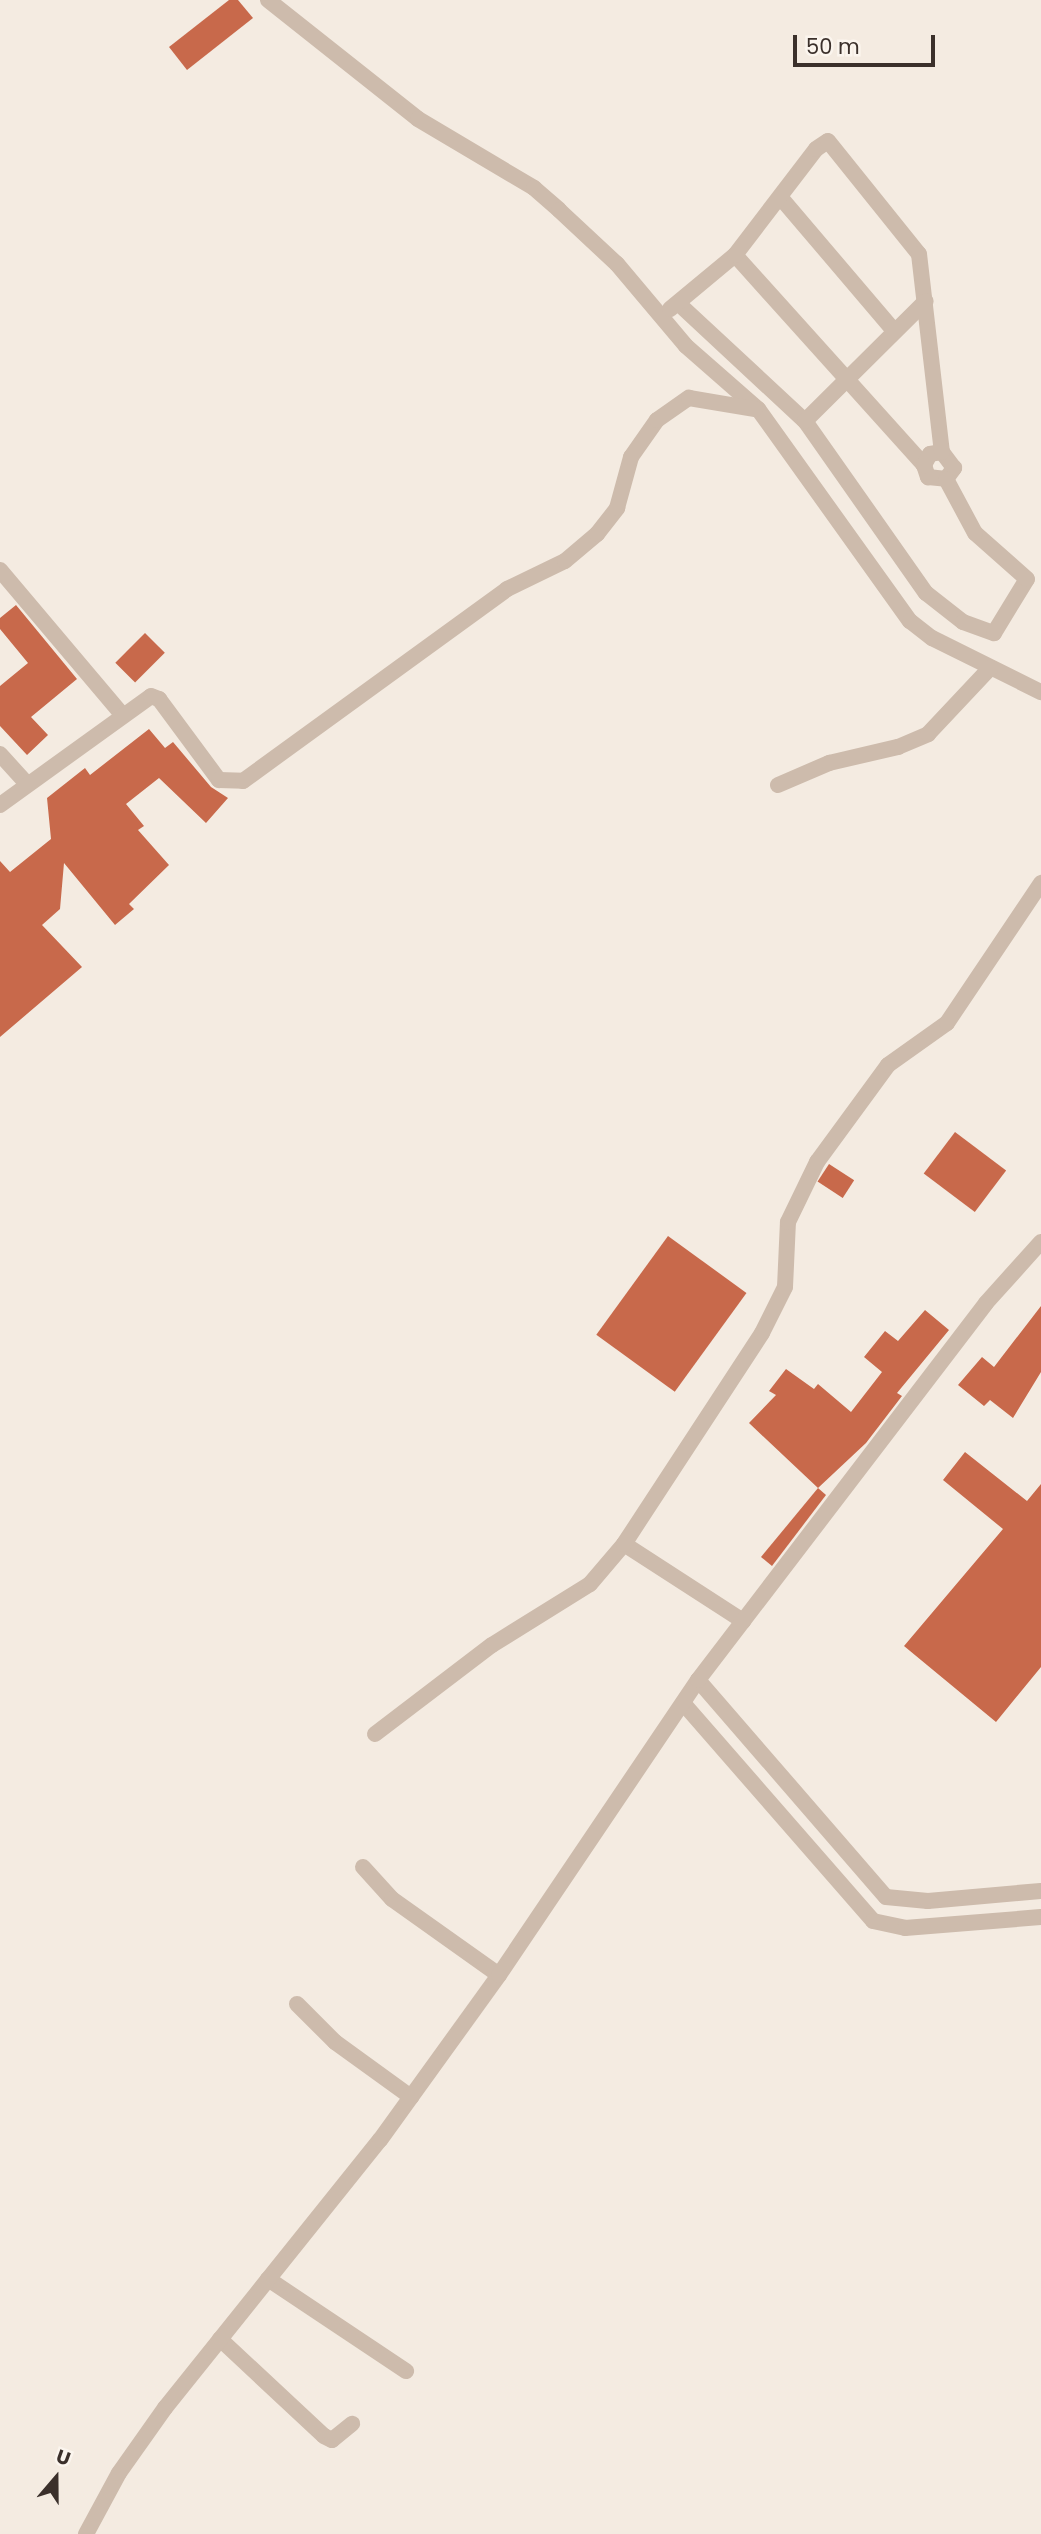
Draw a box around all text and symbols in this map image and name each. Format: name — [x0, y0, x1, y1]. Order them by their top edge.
scale bar — [796, 21, 938, 65]
text: 50 m — [806, 32, 860, 61]
north arrow — [21, 2443, 91, 2513]
text: U — [52, 2443, 74, 2473]

